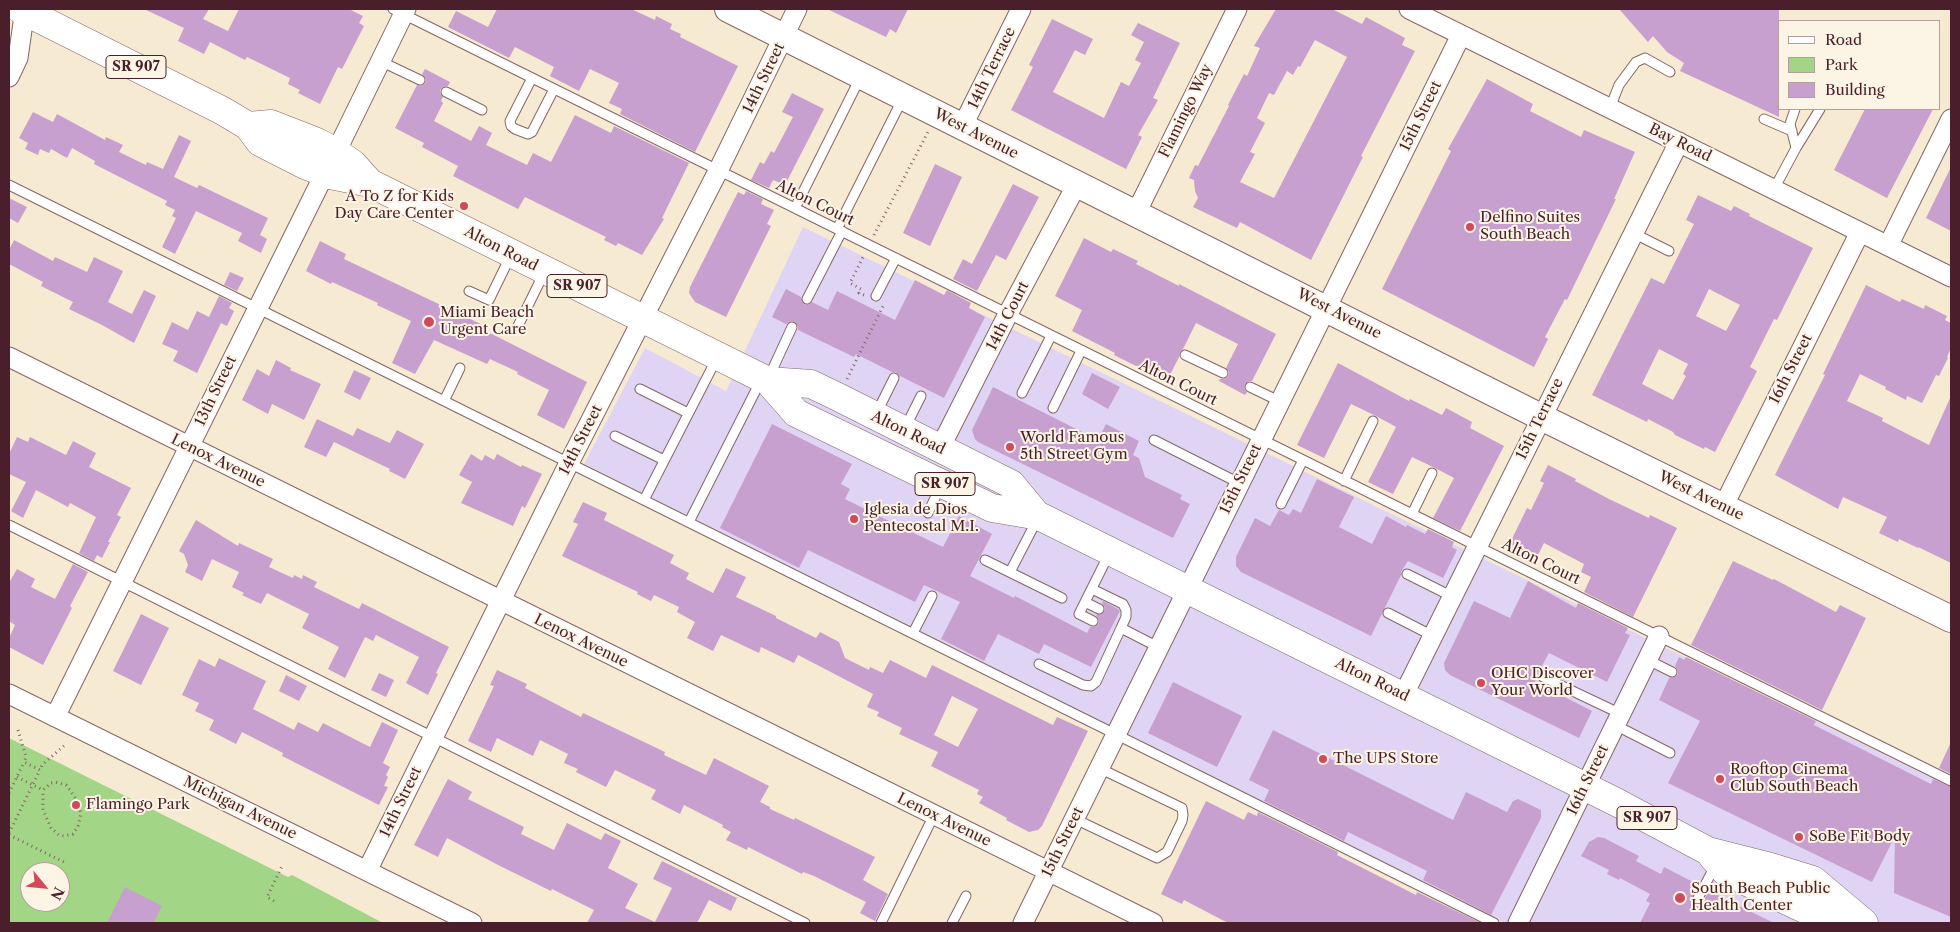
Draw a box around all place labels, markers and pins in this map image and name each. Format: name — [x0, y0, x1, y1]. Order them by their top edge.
place label: A To Z for Kids Day Care Center — [335, 188, 454, 223]
marker: A To Z for Kids Day Care Center — [458, 200, 470, 212]
place label: Delfino Suites South Beach — [1480, 209, 1580, 244]
marker: Delfino Suites South Beach — [1464, 221, 1476, 233]
place label: Miami Beach Urgent Care — [440, 304, 534, 339]
marker: Miami Beach Urgent Care — [422, 315, 436, 329]
place label: World Famous 5th Street Gym — [1020, 429, 1128, 464]
marker: World Famous 5th Street Gym — [1004, 441, 1016, 453]
place label: Iglesia de Dios Pentecostal M.I. — [864, 501, 979, 536]
marker: Iglesia de Dios Pentecostal M.I. — [848, 513, 860, 525]
place label: OHC Discover Your World — [1491, 665, 1594, 700]
marker: OHC Discover Your World — [1475, 677, 1487, 689]
place label: The UPS Store — [1333, 750, 1438, 768]
marker: The UPS Store — [1317, 753, 1329, 765]
place label: Rooftop Cinema Club South Beach — [1730, 761, 1858, 796]
marker: Rooftop Cinema Club South Beach — [1714, 773, 1726, 785]
place label: Flamingo Park — [86, 796, 190, 814]
marker: Flamingo Park — [70, 799, 82, 811]
place label: SoBe Fit Body — [1809, 828, 1910, 846]
marker: SoBe Fit Body — [1793, 831, 1805, 843]
place label: South Beach Public Health Center — [1691, 880, 1830, 915]
marker: South Beach Public Health Center — [1673, 891, 1687, 905]

